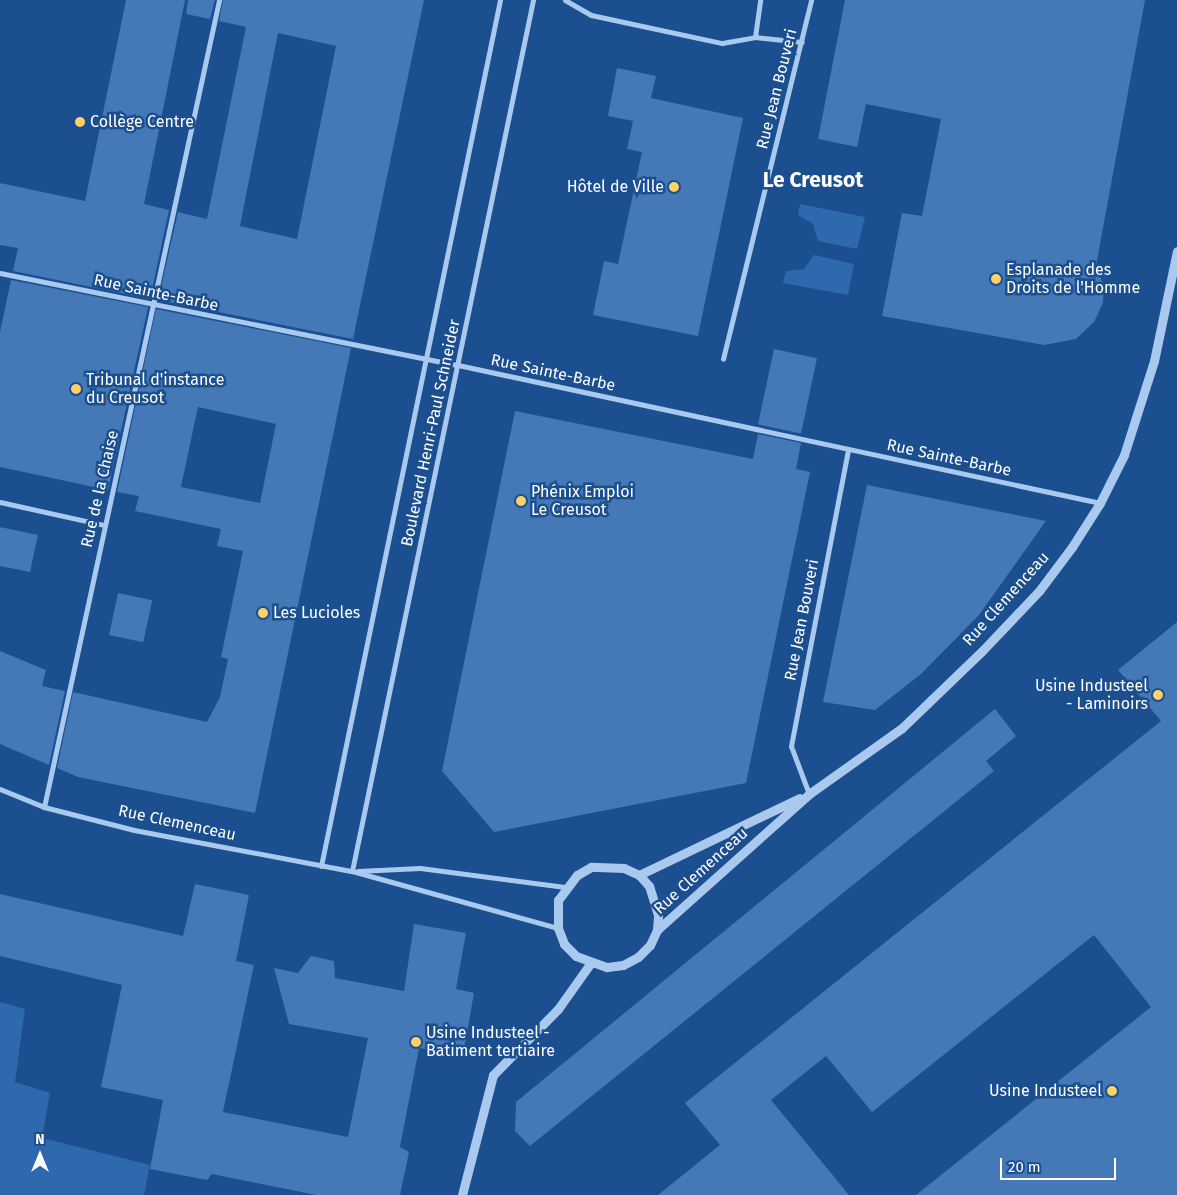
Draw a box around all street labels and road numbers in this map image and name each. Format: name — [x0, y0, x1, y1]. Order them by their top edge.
street label: Rue Jean Bouveri — [753, 27, 801, 151]
street label: Rue Sainte-Barbe — [92, 270, 220, 316]
street label: Boulevard Henri-Paul Schneider — [398, 318, 464, 548]
street label: Rue Sainte-Barbe — [489, 350, 617, 396]
street label: Rue de la Chaise — [77, 429, 123, 549]
street label: Rue Sainte-Barbe — [885, 435, 1013, 481]
street label: Rue Clemenceau — [959, 548, 1053, 650]
street label: Rue Jean Bouveri — [781, 558, 823, 682]
street label: Rue Clemenceau — [116, 801, 238, 845]
street label: Rue Clemenceau — [650, 824, 752, 918]

